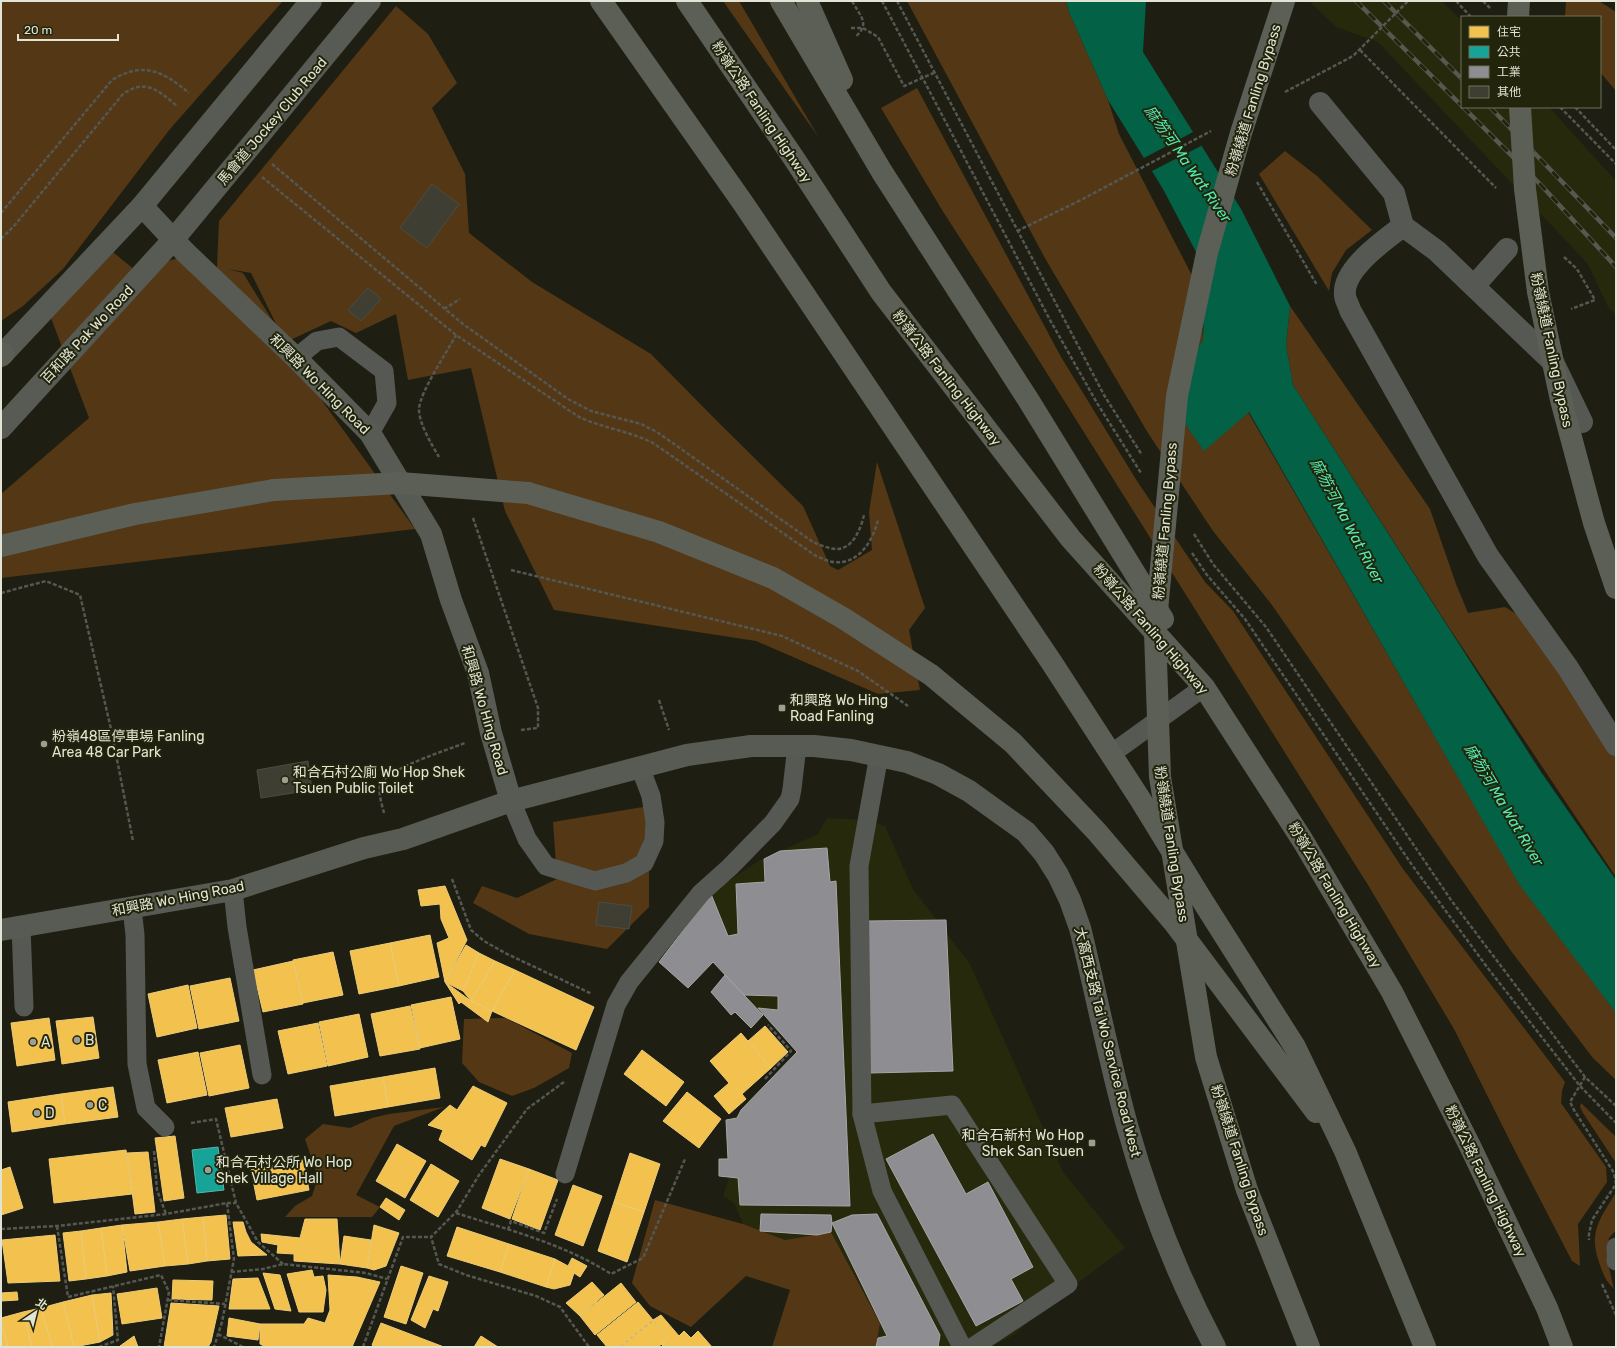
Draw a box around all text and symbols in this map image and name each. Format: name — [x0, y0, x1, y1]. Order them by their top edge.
scale bar — [18, 16, 118, 42]
legend — [1461, 16, 1601, 108]
street label: 粉嶺繞道 Fanling Bypass — [1222, 22, 1285, 178]
text: 20 m — [24, 23, 52, 37]
text: 住宅 — [1497, 25, 1521, 39]
street label: 粉嶺公路 Fanling Highway — [708, 38, 815, 186]
text: 公共 — [1497, 45, 1521, 59]
street label: 馬會道 Jockey Club Road — [214, 54, 331, 189]
text: 工業 — [1497, 65, 1521, 79]
text: 其他 — [1497, 85, 1521, 99]
water label: 麻笏河 Ma Wat River — [1141, 102, 1236, 227]
street label: 粉嶺繞道 Fanling Bypass — [1527, 271, 1576, 429]
street label: 百和路 Pak Wo Road — [38, 282, 137, 387]
street label: 粉嶺公路 Fanling Highway — [889, 307, 1005, 450]
street label: 和興路 Wo Hing Road — [266, 331, 373, 438]
street label: 粉嶺繞道 Fanling Bypass — [1150, 442, 1181, 600]
water label: 麻笏河 Ma Wat River — [1306, 455, 1388, 588]
street label: 粉嶺公路 Fanling Highway — [1089, 561, 1212, 698]
street label: 和興路 Wo Hing Road — [458, 643, 511, 777]
place label: 和興路 Wo Hing Road Fanling — [790, 692, 888, 725]
marker: 和興路 Wo Hing Road Fanling — [777, 703, 787, 713]
place label: 粉嶺48區停車場 Fanling Area 48 Car Park — [52, 728, 205, 761]
marker: 粉嶺48區停車場 Fanling Area 48 Car Park — [39, 739, 49, 749]
water label: 麻笏河 Ma Wat River — [1460, 741, 1548, 870]
place label: 和合石村公廁 Wo Hop Shek Tsuen Public Toilet — [293, 764, 466, 797]
street label: 粉嶺繞道 Fanling Bypass — [1151, 765, 1192, 923]
marker: 和合石村公廁 Wo Hop Shek Tsuen Public Toilet — [280, 775, 290, 785]
street label: 粉嶺公路 Fanling Highway — [1284, 819, 1385, 971]
street label: 和興路 Wo Hing Road — [110, 877, 246, 920]
street label: 大窩西支路 Tai Wo Service Road West — [1071, 925, 1145, 1160]
place label: B — [85, 1032, 94, 1049]
place label: A — [41, 1034, 51, 1051]
marker: B — [72, 1035, 82, 1045]
marker: A — [28, 1037, 38, 1047]
street label: 粉嶺繞道 Fanling Bypass — [1207, 1082, 1272, 1238]
place label: C — [98, 1097, 107, 1114]
marker: C — [85, 1100, 95, 1110]
street label: 粉嶺公路 Fanling Highway — [1441, 1102, 1530, 1260]
place label: D — [45, 1105, 55, 1122]
marker: D — [32, 1108, 42, 1118]
place label: 和合石新村 Wo Hop Shek San Tsuen — [962, 1127, 1084, 1160]
marker: 和合石新村 Wo Hop Shek San Tsuen — [1087, 1138, 1097, 1148]
place label: 和合石村公所 Wo Hop Shek Village Hall — [216, 1154, 352, 1187]
marker: 和合石村公所 Wo Hop Shek Village Hall — [203, 1165, 213, 1175]
north arrow — [16, 1292, 56, 1332]
text: 北 — [33, 1296, 50, 1313]

